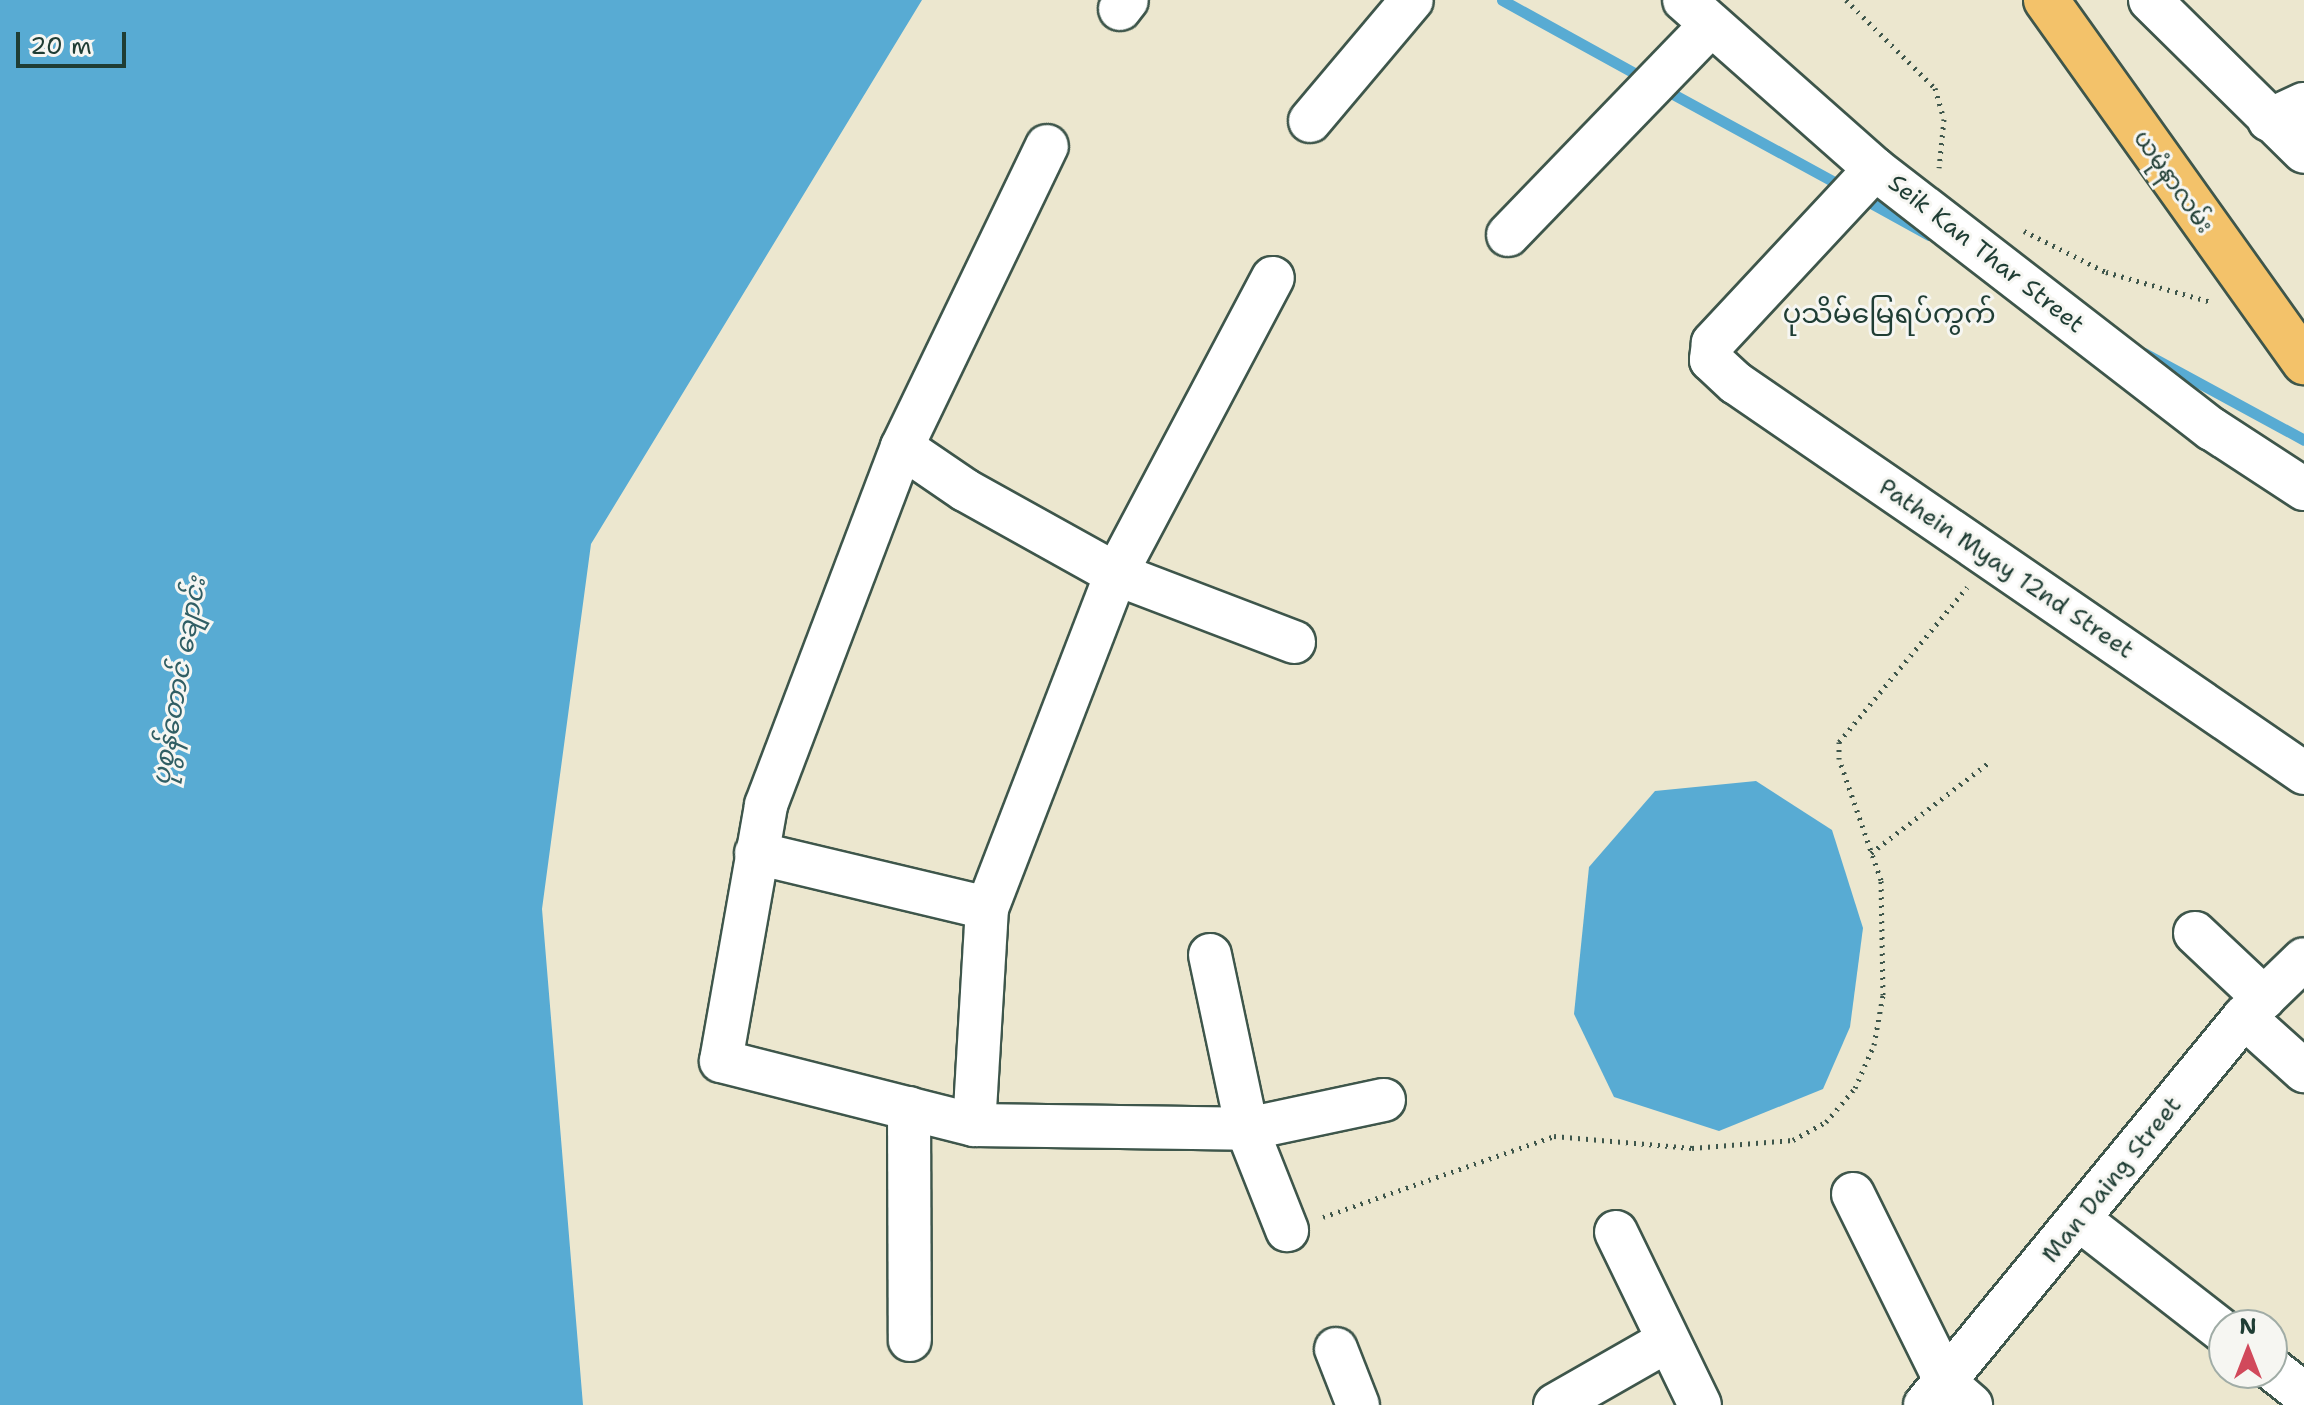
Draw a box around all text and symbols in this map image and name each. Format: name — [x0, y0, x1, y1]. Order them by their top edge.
scale bar — [20, 16, 130, 66]
text: 20 m — [30, 30, 92, 62]
street label: ယမုံနာလမ်း — [2127, 125, 2219, 239]
street label: Seik Kan Thar Street — [1882, 169, 2090, 339]
district label: ပုသိမ်မြေရပ်ကွက် — [1782, 296, 1996, 330]
street label: Pathein Myay 12nd Street — [1873, 473, 2139, 665]
water label: ပုစွန်တောင် ချောင်း — [144, 574, 212, 788]
street label: Man Daing Street — [2036, 1091, 2188, 1269]
north arrow — [2208, 1309, 2288, 1389]
text: N — [2239, 1312, 2257, 1341]

